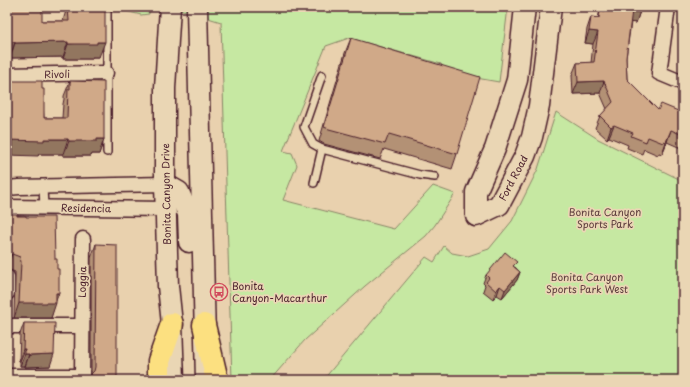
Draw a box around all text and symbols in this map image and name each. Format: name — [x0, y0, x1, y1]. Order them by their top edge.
street label: Rivoli — [44, 66, 70, 81]
street label: Bonita Canyon Drive — [157, 143, 175, 245]
street label: Ford Road — [494, 152, 531, 203]
street label: Residencia — [61, 200, 112, 215]
park label: Bonita Canyon Sports Park — [569, 204, 641, 231]
street label: Loggia — [74, 265, 89, 298]
park label: Bonita Canyon Sports Park West — [546, 269, 628, 296]
place label: Bonita Canyon-Macarthur — [232, 278, 327, 305]
bus stop icon: Bonita Canyon-Macarthur — [209, 282, 229, 302]

